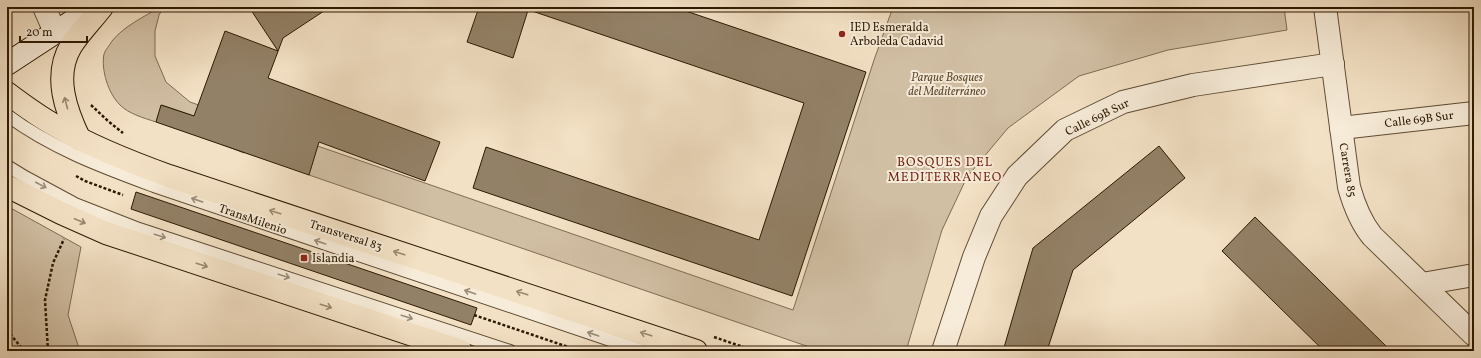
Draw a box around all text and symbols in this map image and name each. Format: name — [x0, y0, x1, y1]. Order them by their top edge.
scale bar — [20, 18, 87, 44]
place label: IED Esmeralda Arboleda Cadavid — [850, 20, 944, 50]
text: 20 m — [26, 25, 53, 41]
marker: IED Esmeralda Arboleda Cadavid — [837, 29, 847, 39]
park label: Parque Bosques del Mediterráneo — [908, 70, 986, 100]
street label: Calle 69B Sur — [1063, 95, 1132, 140]
one-way arrow — [62, 97, 69, 110]
street label: Calle 69B Sur — [1384, 108, 1455, 132]
street label: Carrera 85 — [1334, 142, 1360, 199]
district label: BOSQUES DEL MEDITERRANEO — [888, 154, 1002, 187]
one-way arrow — [35, 182, 47, 190]
one-way arrow — [192, 196, 204, 204]
street label: TransMilenio — [216, 201, 289, 239]
one-way arrow — [270, 207, 282, 215]
street label: Transversal 83 — [307, 217, 384, 255]
one-way arrow — [73, 218, 85, 225]
one-way arrow — [154, 233, 167, 240]
one-way arrow — [314, 238, 327, 245]
one-way arrow — [393, 248, 405, 256]
place label: Islandia — [312, 251, 354, 267]
marker: Islandia — [299, 253, 309, 263]
one-way arrow — [196, 261, 208, 269]
one-way arrow — [277, 273, 289, 281]
one-way arrow — [464, 288, 476, 296]
one-way arrow — [517, 289, 529, 297]
one-way arrow — [319, 302, 331, 310]
one-way arrow — [401, 314, 414, 321]
one-way arrow — [587, 330, 600, 337]
one-way arrow — [640, 330, 652, 338]

